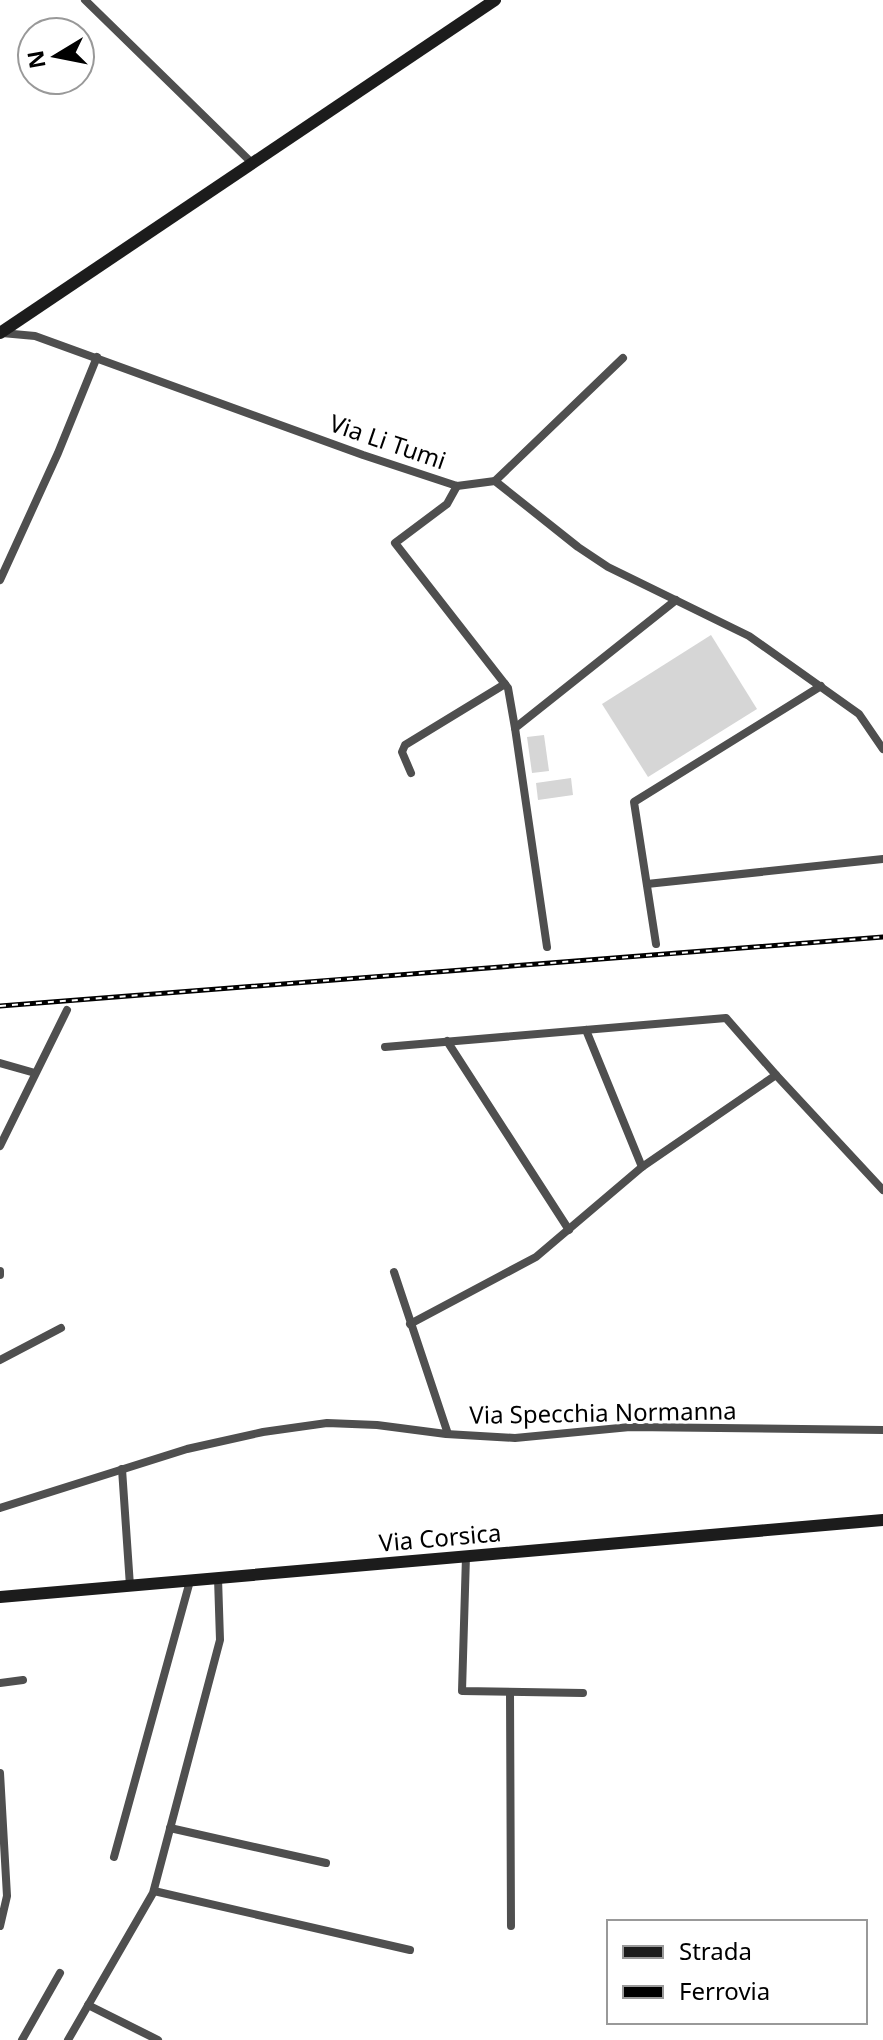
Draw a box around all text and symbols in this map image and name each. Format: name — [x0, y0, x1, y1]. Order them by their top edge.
north arrow — [16, 16, 96, 96]
text: N — [19, 48, 52, 71]
street label: Via Li Tumi — [325, 406, 451, 476]
street label: Via Specchia Normanna — [469, 1393, 737, 1431]
street label: Via Corsica — [378, 1515, 502, 1559]
legend — [607, 1920, 867, 2024]
text: Strada — [679, 1934, 752, 1967]
text: Ferrovia — [679, 1974, 770, 2007]

